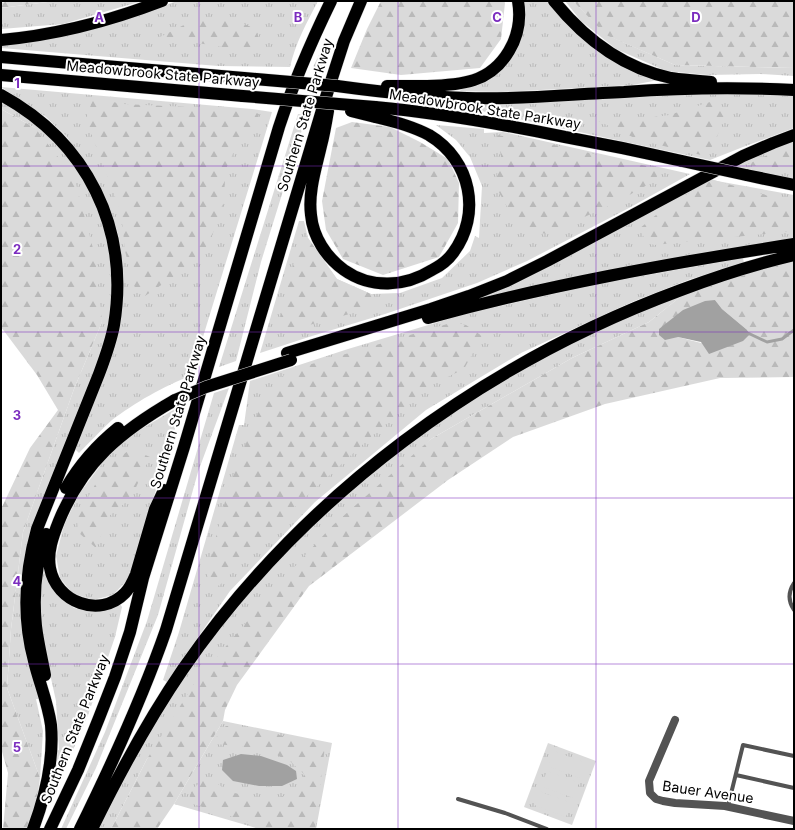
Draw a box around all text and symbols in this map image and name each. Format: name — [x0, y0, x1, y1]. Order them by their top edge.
text: A — [94, 9, 104, 25]
text: B — [294, 9, 303, 25]
text: C — [492, 9, 502, 25]
text: D — [691, 9, 701, 25]
street label: Southern State Parkway — [273, 36, 336, 194]
street label: Meadowbrook State Parkway — [66, 57, 261, 90]
text: 1 — [14, 75, 20, 91]
street label: Meadowbrook State Parkway — [388, 85, 582, 132]
text: 2 — [13, 241, 21, 257]
street label: Southern State Parkway — [146, 333, 209, 491]
text: 3 — [13, 407, 21, 423]
text: 4 — [13, 573, 22, 589]
street label: Southern State Parkway — [37, 652, 112, 806]
text: 5 — [13, 739, 21, 755]
street label: Bauer Avenue — [661, 777, 755, 806]

